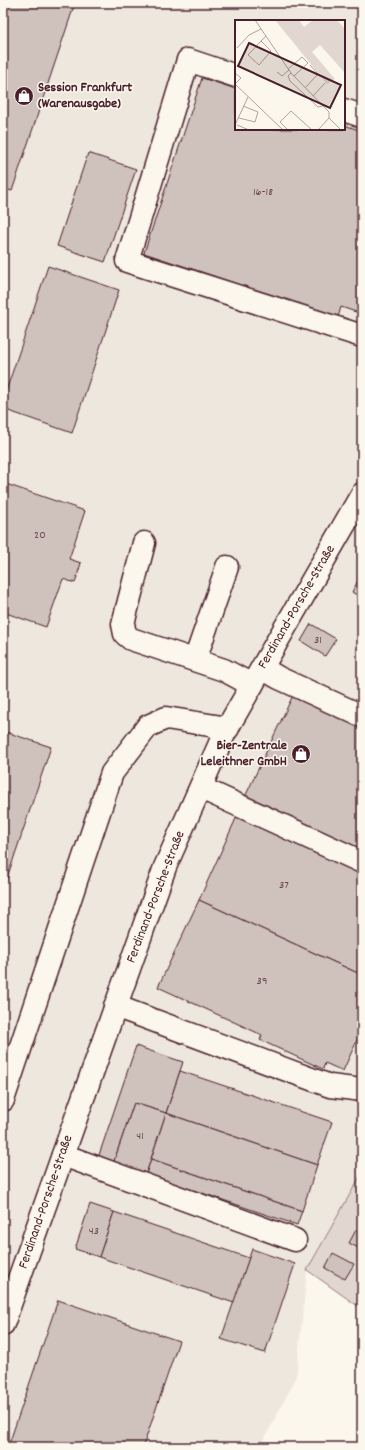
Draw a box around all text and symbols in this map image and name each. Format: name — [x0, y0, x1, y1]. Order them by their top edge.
inset map — [235, 20, 345, 130]
place label: Session Frankfurt (Warenausgabe) — [38, 78, 133, 114]
shop icon: Session Frankfurt (Warenausgabe) — [13, 85, 35, 107]
house number: 16-18 — [253, 184, 273, 201]
house number: 20 — [34, 527, 46, 544]
street label: Ferdinand-Porsche-Straße — [253, 541, 341, 673]
house number: 31 — [314, 632, 322, 649]
place label: Bier-Zentrale Leleithner GmbH — [201, 736, 287, 772]
shop icon: Bier-Zentrale Leleithner GmbH — [290, 743, 312, 765]
street label: Ferdinand-Porsche-Straße — [122, 828, 190, 966]
house number: 37 — [279, 877, 289, 894]
house number: 39 — [257, 973, 267, 990]
house number: 41 — [136, 1128, 144, 1145]
street label: Ferdinand-Porsche-Straße — [14, 1132, 78, 1272]
house number: 43 — [89, 1223, 99, 1240]

